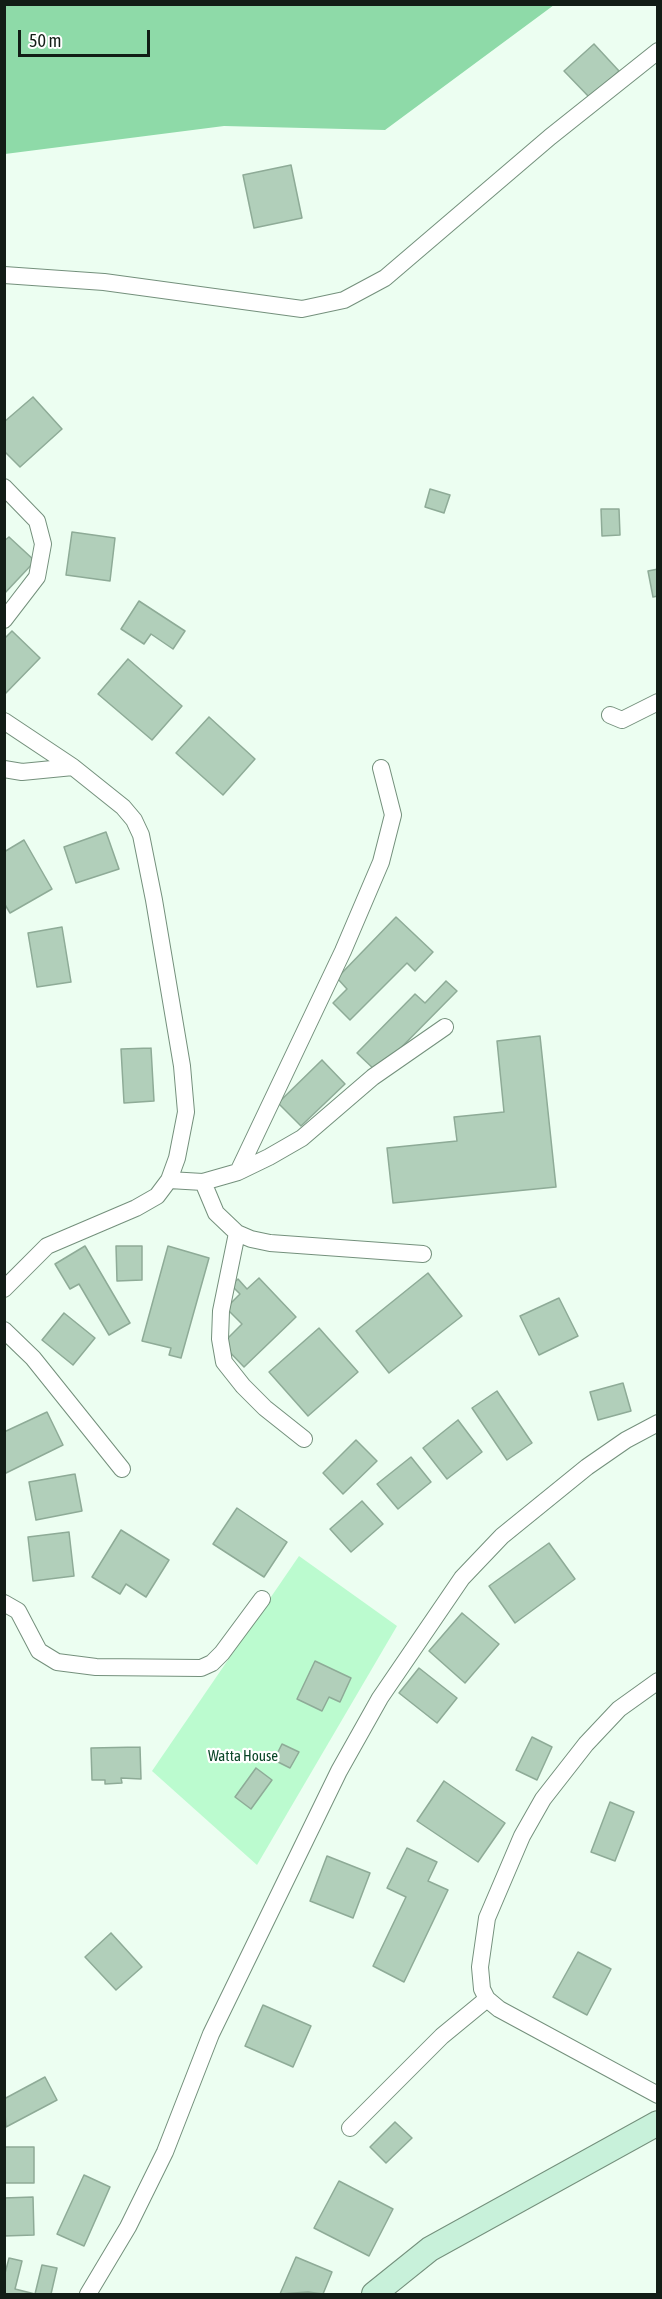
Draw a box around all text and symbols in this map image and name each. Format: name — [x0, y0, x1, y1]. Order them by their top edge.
scale bar — [21, 18, 153, 56]
text: 50 m — [29, 30, 61, 51]
park label: Watta House — [208, 1747, 278, 1765]

